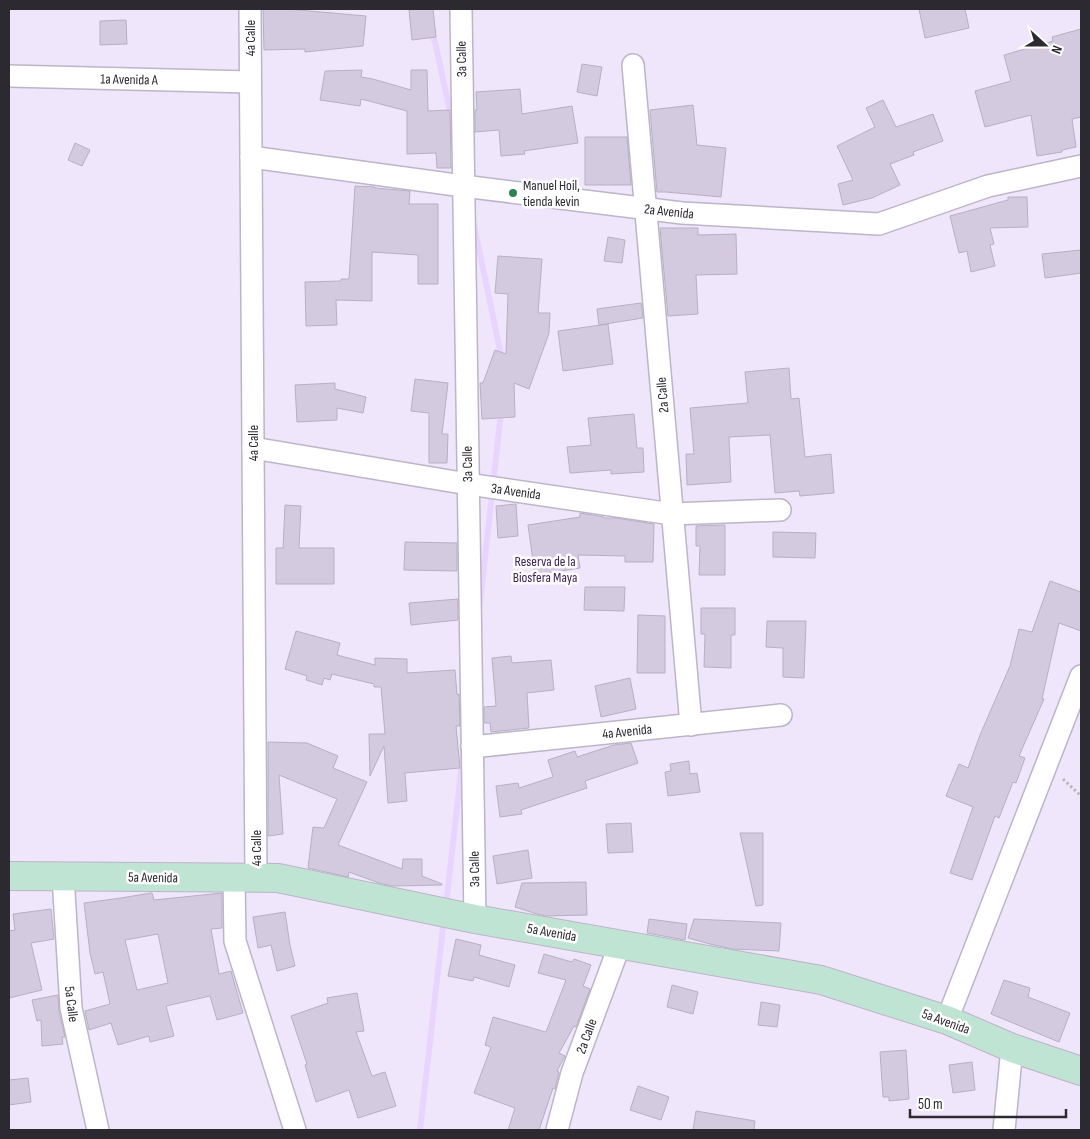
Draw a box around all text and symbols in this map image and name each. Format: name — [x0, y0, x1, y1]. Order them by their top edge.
street label: 4a Calle — [242, 20, 259, 56]
north arrow — [1020, 20, 1070, 70]
street label: 3a Calle — [453, 41, 470, 77]
text: N — [1047, 43, 1066, 56]
street label: 1a Avenida A — [100, 71, 159, 89]
place label: Manuel Hoil, tienda kevin — [523, 177, 580, 210]
marker: Manuel Hoil, tienda kevin — [507, 187, 519, 199]
street label: 2a Avenida — [643, 200, 695, 223]
street label: 2a Calle — [652, 376, 673, 414]
street label: 4a Calle — [245, 425, 262, 461]
street label: 3a Calle — [459, 446, 476, 482]
street label: 3a Avenida — [490, 480, 542, 503]
park label: Reserva de la Biosfera Maya — [513, 553, 577, 586]
street label: 4a Avenida — [601, 720, 653, 743]
street label: 4a Calle — [248, 830, 265, 866]
street label: 3a Calle — [466, 851, 483, 887]
street label: 5a Avenida — [128, 869, 178, 886]
street label: 5a Avenida — [526, 920, 578, 945]
street label: 5a Calle — [61, 985, 82, 1023]
street label: 5a Avenida — [920, 1005, 972, 1038]
street label: 2a Calle — [572, 1016, 601, 1056]
scale bar — [910, 1086, 1066, 1118]
text: 50 m — [918, 1095, 943, 1114]

